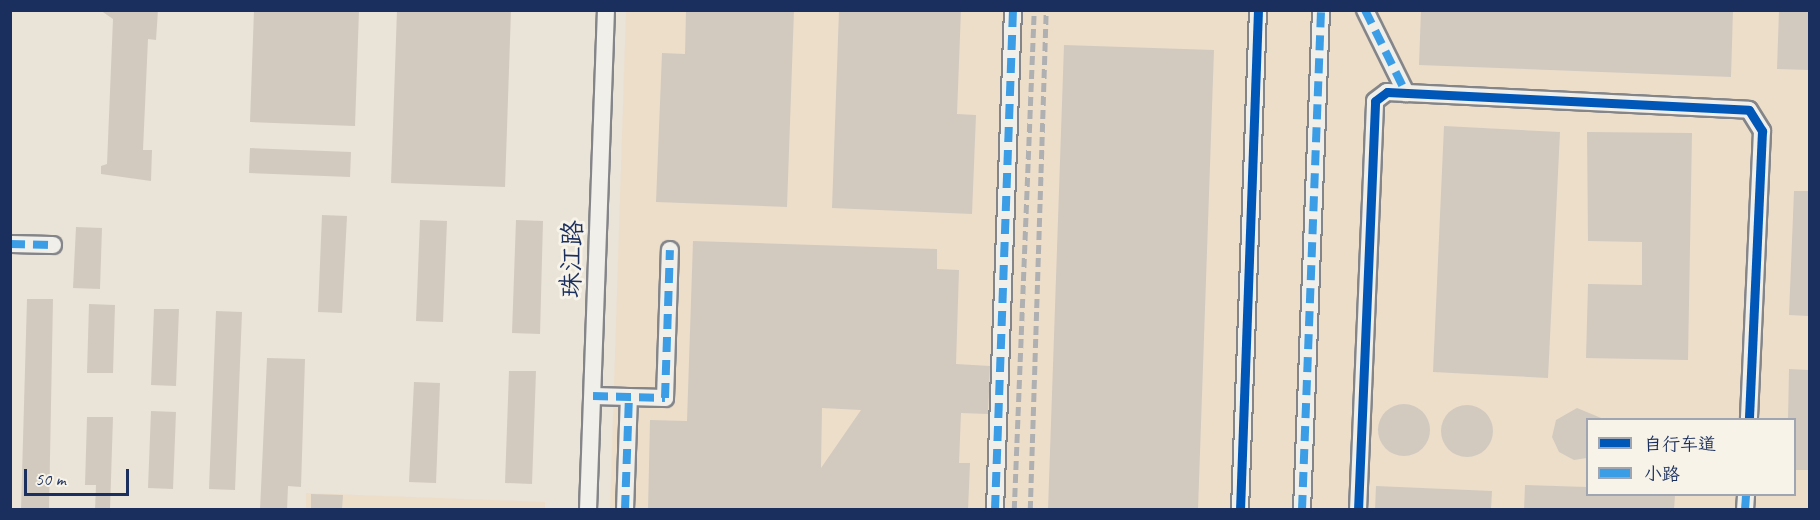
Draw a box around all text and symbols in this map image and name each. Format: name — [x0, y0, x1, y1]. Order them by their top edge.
street label: 珠江路 — [555, 219, 589, 299]
legend — [1586, 418, 1796, 496]
text: 自行车道 — [1644, 433, 1716, 455]
scale bar — [27, 457, 132, 495]
text: 小路 — [1644, 463, 1680, 485]
text: 50 m — [35, 468, 66, 490]

